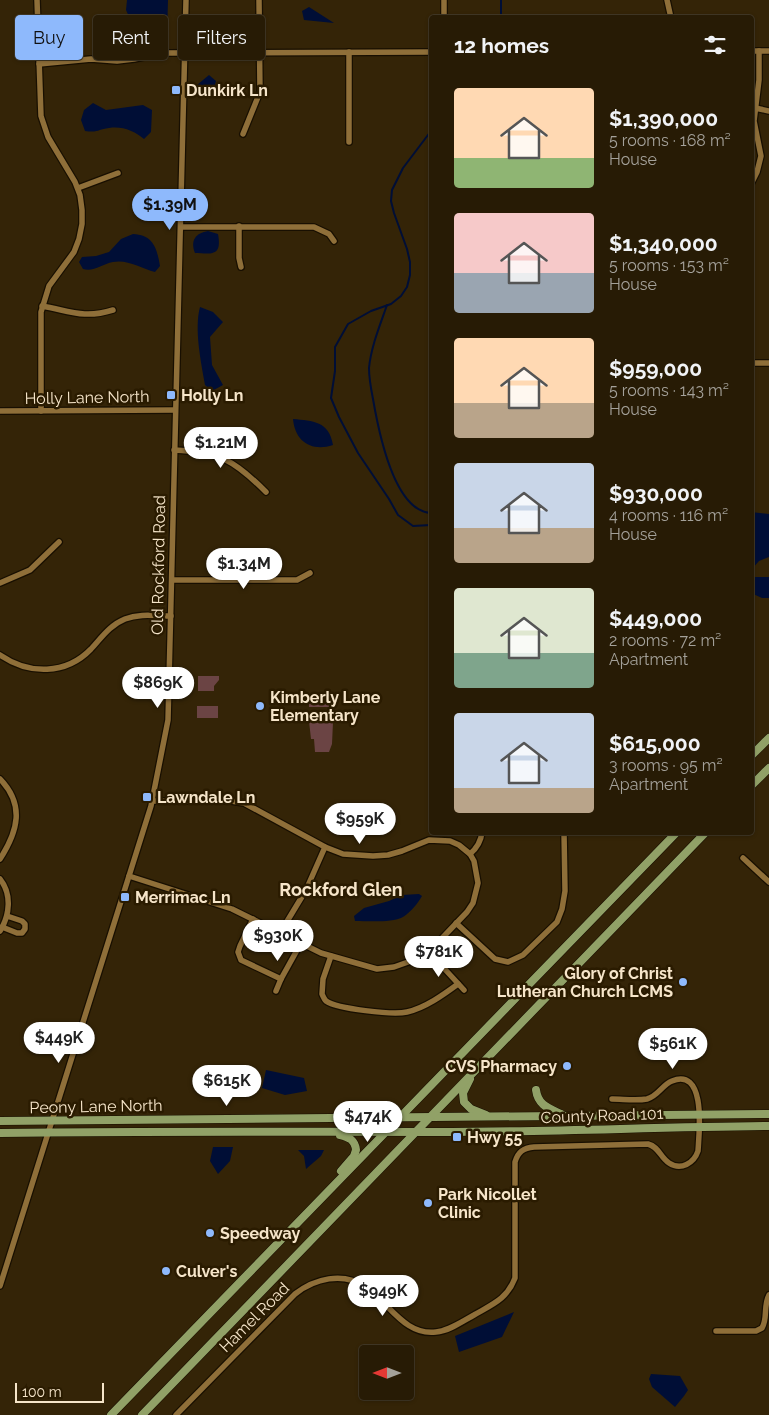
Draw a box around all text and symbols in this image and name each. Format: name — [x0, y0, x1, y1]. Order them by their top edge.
chip: Buy — [15, 15, 83, 60]
chip: Rent — [93, 15, 168, 60]
chip: Filters — [178, 15, 265, 60]
icon: filters — [701, 31, 729, 59]
text: 12 homes — [454, 33, 549, 58]
place label: Dunkirk Ln — [186, 81, 268, 100]
marker: Dunkirk Ln — [170, 84, 182, 96]
text: $1,390,000 — [609, 106, 718, 131]
icon: home — [494, 108, 554, 168]
text: 5 rooms · 168 m² — [609, 131, 731, 150]
text: House — [609, 150, 657, 169]
pin: $1.39M — [129, 188, 211, 231]
text: $1.39M — [143, 195, 197, 214]
text: $1,340,000 — [609, 231, 718, 256]
icon: home — [494, 233, 554, 293]
text: 5 rooms · 153 m² — [609, 256, 729, 275]
text: House — [609, 275, 657, 294]
text: $959,000 — [609, 356, 702, 381]
icon: home — [494, 358, 554, 418]
text: 5 rooms · 143 m² — [609, 381, 729, 400]
place label: Holly Ln — [181, 386, 243, 405]
street label: Holly Lane North — [24, 387, 150, 408]
marker: Holly Ln — [165, 389, 177, 401]
text: House — [609, 400, 657, 419]
pin: $1.21M — [180, 426, 262, 469]
text: $1.21M — [195, 433, 247, 452]
text: $930,000 — [609, 481, 703, 506]
icon: home — [494, 483, 554, 543]
street label: Old Rockford Road — [148, 495, 169, 635]
text: 4 rooms · 116 m² — [609, 506, 728, 525]
text: House — [609, 525, 657, 544]
pin: $1.34M — [203, 548, 285, 590]
text: $1.34M — [217, 554, 271, 573]
text: $449,000 — [609, 606, 702, 631]
icon: home — [494, 608, 554, 668]
text: 2 rooms · 72 m² — [609, 631, 721, 650]
text: Apartment — [609, 650, 688, 669]
pin: $869K — [123, 666, 193, 709]
text: $869K — [133, 673, 183, 692]
place label: Kimberly Lane Elementary — [270, 688, 381, 725]
marker: Kimberly Lane Elementary — [254, 700, 266, 712]
text: $615,000 — [609, 731, 701, 756]
icon: home — [494, 733, 554, 793]
text: 3 rooms · 95 m² — [609, 756, 723, 775]
text: Apartment — [609, 775, 688, 794]
place label: Lawndale Ln — [157, 788, 255, 807]
marker: Lawndale Ln — [141, 791, 153, 803]
pin: $959K — [325, 802, 395, 845]
text: $959K — [336, 809, 384, 828]
district label: Rockford Glen — [279, 879, 403, 900]
place label: Merrimac Ln — [135, 888, 231, 907]
marker: Merrimac Ln — [119, 891, 131, 903]
pin: $930K — [243, 920, 313, 962]
text: $930K — [253, 926, 303, 945]
pin: $781K — [404, 936, 474, 978]
text: $781K — [415, 942, 463, 961]
place label: Glory of Christ Lutheran Church LCMS — [497, 964, 673, 1001]
marker: Glory of Christ Lutheran Church LCMS — [677, 976, 689, 988]
pin: $449K — [24, 1022, 94, 1064]
text: $449K — [35, 1028, 83, 1047]
pin: $561K — [638, 1028, 708, 1070]
text: $561K — [649, 1034, 697, 1053]
place label: CVS Pharmacy — [445, 1057, 557, 1076]
marker: CVS Pharmacy — [561, 1060, 573, 1072]
pin: $615K — [192, 1064, 262, 1107]
text: $615K — [203, 1071, 251, 1090]
street label: Peony Lane North — [29, 1096, 163, 1117]
pin: $474K — [333, 1100, 403, 1143]
street label: County Road 101 — [540, 1104, 664, 1127]
text: $474K — [344, 1107, 392, 1126]
place label: Hwy 55 — [467, 1128, 522, 1147]
marker: Hwy 55 — [451, 1131, 463, 1143]
place label: Park Nicollet Clinic — [438, 1185, 537, 1222]
marker: Park Nicollet Clinic — [422, 1197, 434, 1209]
place label: Speedway — [220, 1224, 300, 1243]
marker: Speedway — [204, 1227, 216, 1239]
place label: Culver's — [176, 1262, 237, 1281]
marker: Culver's — [160, 1265, 172, 1277]
pin: $949K — [348, 1274, 418, 1317]
street label: Hamel Road — [216, 1278, 293, 1356]
text: $949K — [359, 1281, 407, 1300]
north arrow — [359, 1345, 414, 1400]
map controls — [359, 1345, 414, 1400]
scale bar — [15, 1380, 104, 1403]
text: 100 m — [22, 1384, 62, 1400]

